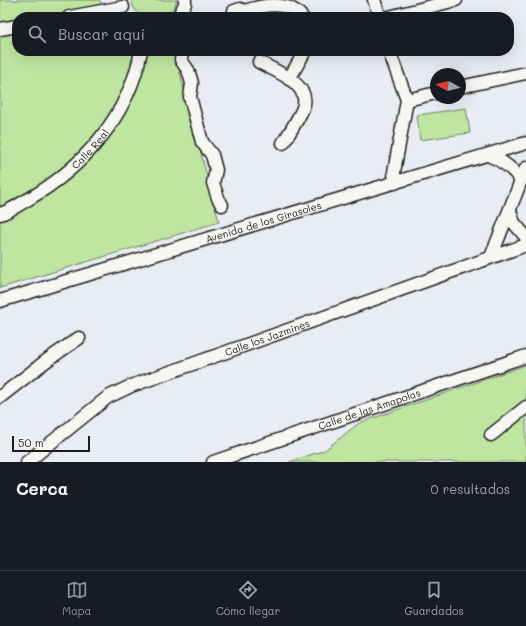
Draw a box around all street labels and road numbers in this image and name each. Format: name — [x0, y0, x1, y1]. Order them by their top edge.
street label: Calle Real — [68, 126, 112, 172]
street label: Avenida de los Girasoles — [204, 198, 323, 246]
street label: Calle los Jazmines — [223, 316, 312, 359]
street label: Calle de las Amapolas — [316, 385, 422, 433]

